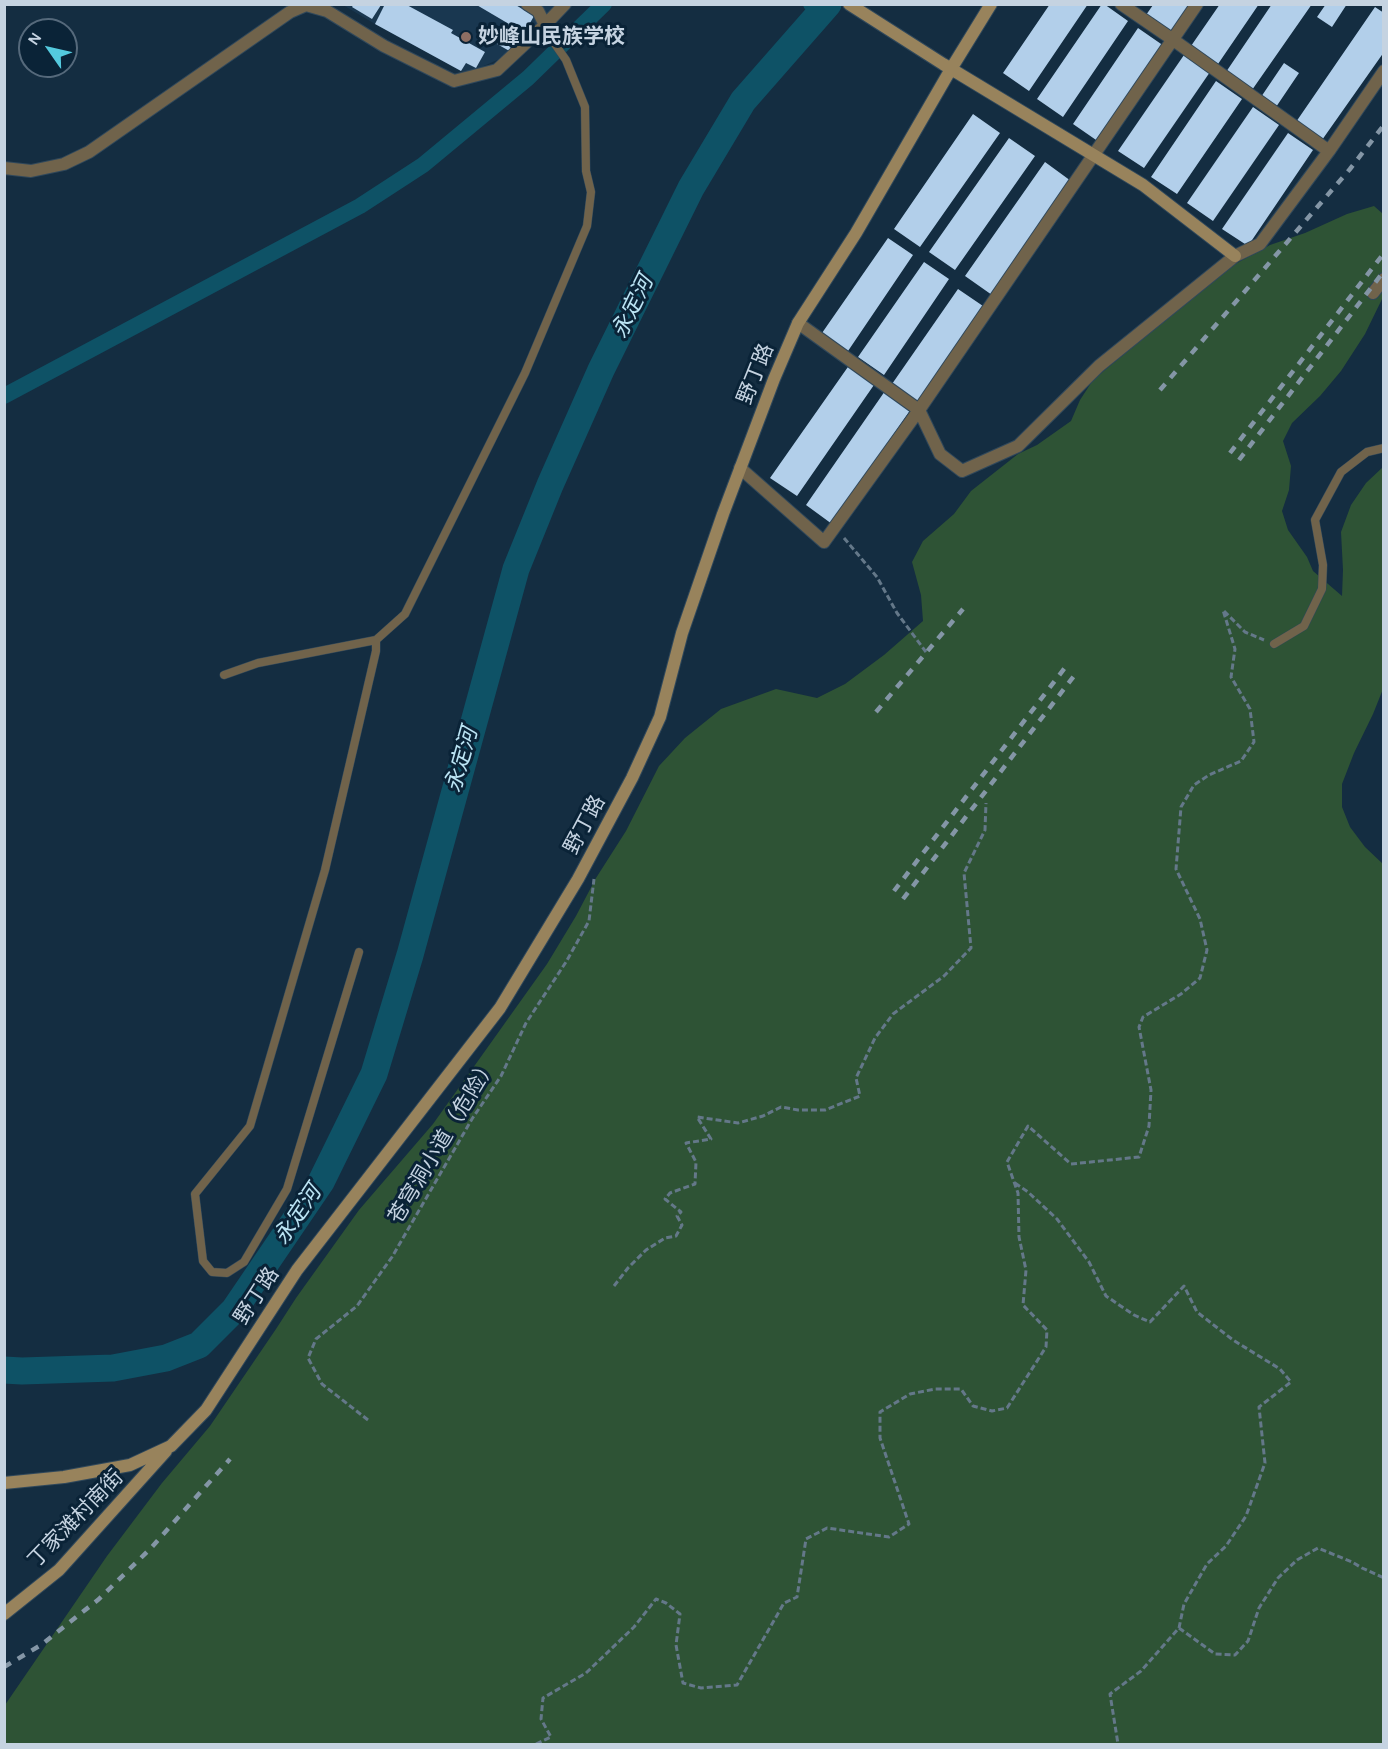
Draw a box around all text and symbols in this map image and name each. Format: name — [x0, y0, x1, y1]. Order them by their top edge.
north arrow — [18, 18, 78, 78]
place label: 妙峰山民族学校 — [478, 24, 625, 50]
text: N — [23, 29, 45, 49]
marker: 妙峰山民族学校 — [459, 30, 473, 44]
water label: 永定河 — [607, 272, 659, 342]
street label: 野丁路 — [733, 340, 779, 408]
water label: 永定河 — [440, 725, 484, 795]
street label: 野丁路 — [559, 791, 611, 859]
street label: 苍穹洞小道（危险） — [384, 1054, 502, 1228]
water label: 永定河 — [269, 1180, 327, 1250]
street label: 野丁路 — [229, 1263, 285, 1329]
street label: 丁家滩村南街 — [23, 1465, 129, 1573]

